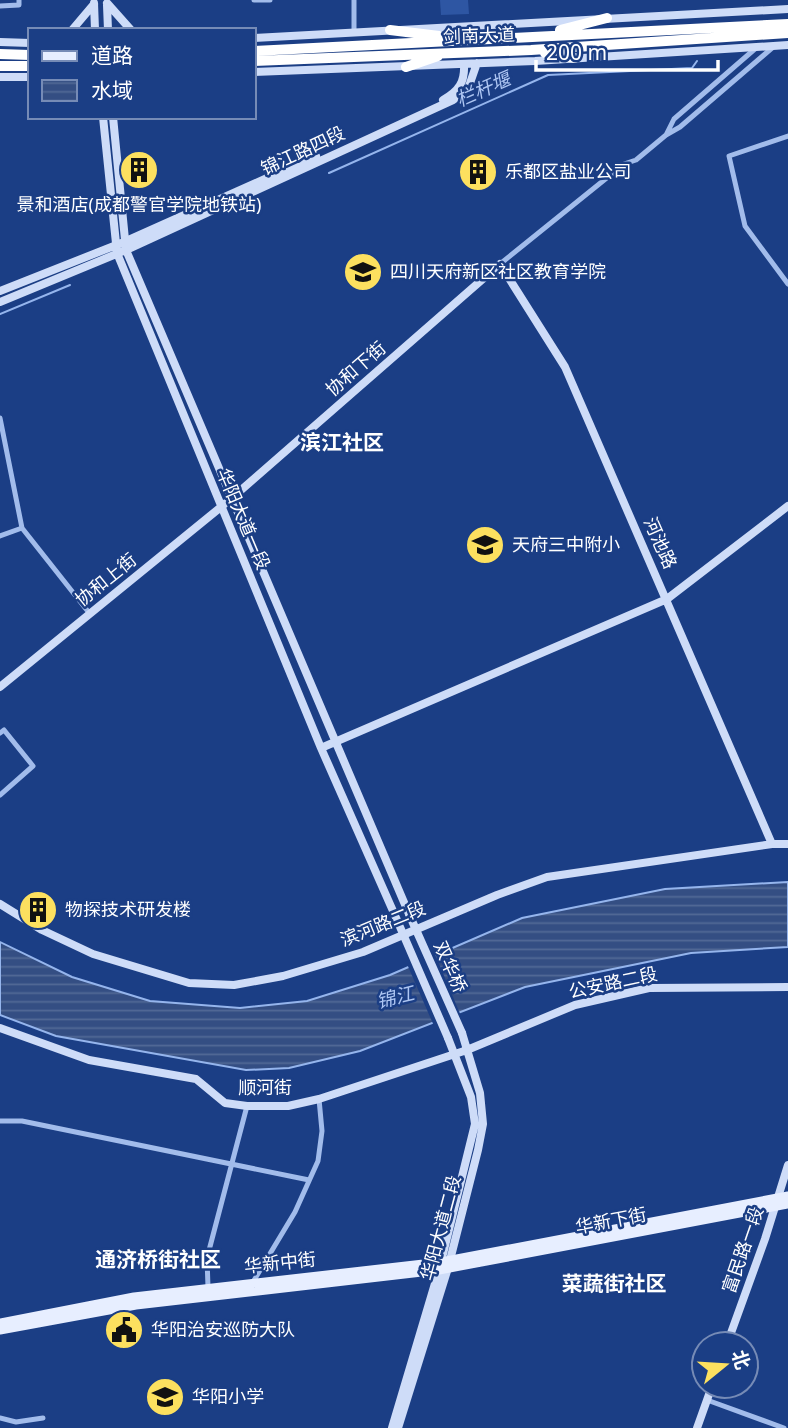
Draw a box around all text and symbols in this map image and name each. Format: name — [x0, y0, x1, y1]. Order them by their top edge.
street label: 剑南大道 — [443, 22, 515, 48]
legend — [28, 28, 256, 119]
scale bar — [536, 28, 718, 72]
text: 200 m — [546, 38, 607, 66]
text: 道路 — [91, 41, 133, 69]
water label: 栏杆堰 — [452, 64, 517, 112]
text: 水域 — [91, 76, 133, 104]
street label: 锦江路四段 — [257, 120, 348, 180]
building icon: 景和酒店(成都警官学院地铁站) — [118, 149, 160, 191]
building icon: 乐都区盐业公司 — [457, 151, 499, 193]
place label: 乐都区盐业公司 — [505, 159, 631, 183]
place label: 景和酒店(成都警官学院地铁站) — [17, 192, 261, 216]
school or university icon: 四川天府新区社区教育学院 — [342, 251, 384, 293]
place label: 四川天府新区社区教育学院 — [390, 259, 606, 283]
street label: 协和下街 — [320, 336, 390, 401]
district label: 滨江社区 — [300, 428, 384, 456]
street label: 华阳大道一段 — [212, 464, 276, 573]
street label: 河池路 — [639, 513, 683, 572]
school or university icon: 天府三中附小 — [464, 524, 506, 566]
place label: 天府三中附小 — [512, 532, 620, 556]
street label: 协和上街 — [70, 547, 141, 611]
building icon: 物探技术研发楼 — [17, 889, 59, 931]
street label: 滨河路二段 — [336, 895, 429, 951]
place label: 物探技术研发楼 — [65, 897, 191, 921]
street label: 双华桥 — [429, 937, 473, 996]
street label: 公安路二段 — [566, 961, 659, 1003]
water label: 锦江 — [373, 979, 419, 1014]
street label: 顺河街 — [238, 1075, 292, 1099]
street label: 华阳大道二段 — [414, 1172, 466, 1283]
street label: 华新下街 — [573, 1201, 648, 1239]
street label: 富民路一段 — [716, 1203, 768, 1296]
district label: 通济桥街社区 — [95, 1245, 221, 1273]
street label: 华新中街 — [243, 1246, 317, 1278]
district label: 菜蔬街社区 — [562, 1269, 667, 1297]
public building icon: 华阳治安巡防大队 — [103, 1309, 145, 1351]
place label: 华阳治安巡防大队 — [151, 1317, 295, 1341]
north arrow — [690, 1330, 760, 1400]
text: 北 — [726, 1347, 756, 1373]
school or university icon: 华阳小学 — [144, 1376, 186, 1418]
place label: 华阳小学 — [192, 1384, 264, 1408]

